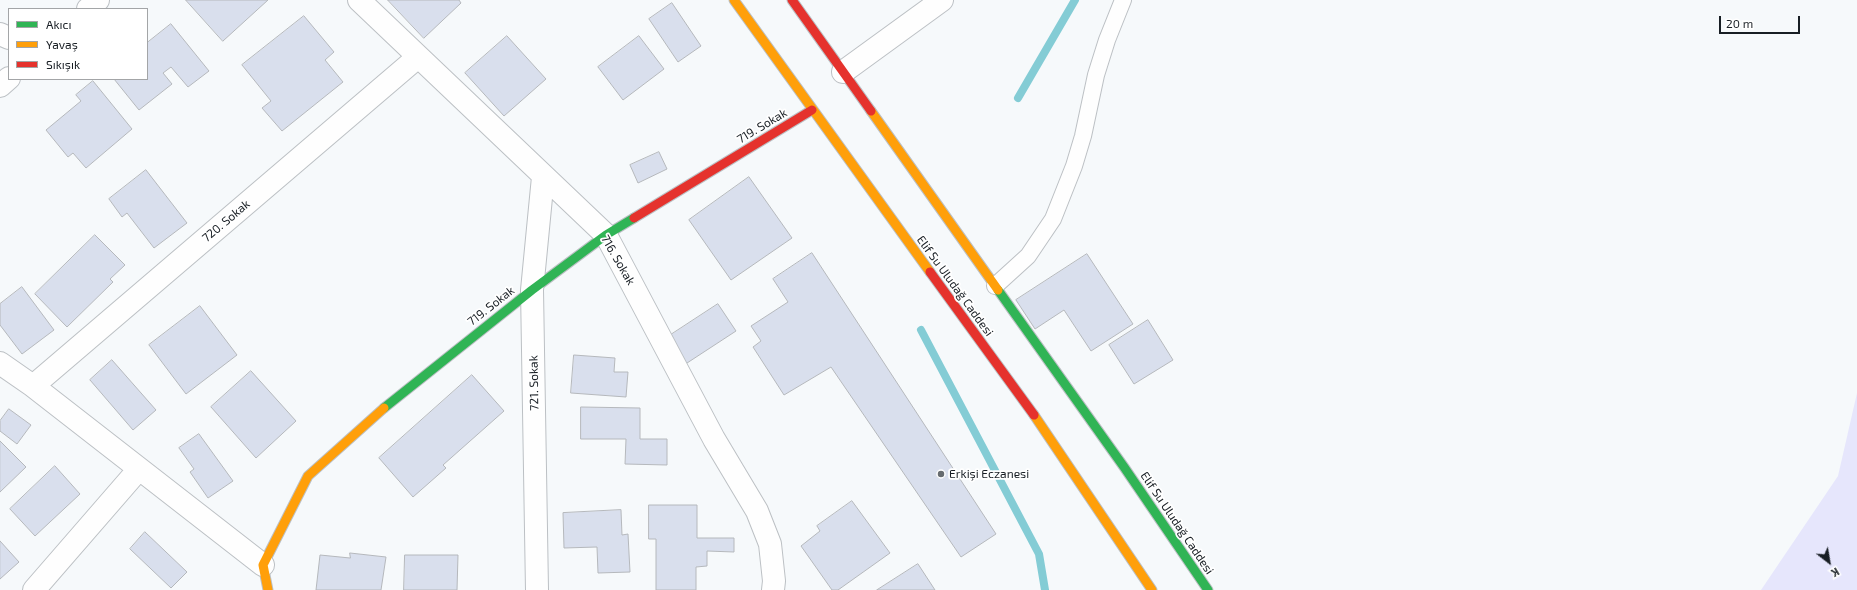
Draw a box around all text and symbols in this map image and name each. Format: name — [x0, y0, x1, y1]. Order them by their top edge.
legend — [8, 8, 148, 80]
scale bar — [1721, 8, 1802, 34]
text: 20 m — [1726, 16, 1753, 30]
text: Akıcı — [46, 17, 71, 31]
text: Yavaş — [46, 37, 78, 51]
text: Sıkışık — [46, 57, 80, 71]
street label: 719. Sokak — [734, 106, 790, 146]
street label: 720. Sokak — [199, 197, 253, 245]
street label: 716. Sokak — [598, 232, 638, 288]
street label: Elif Su Uludağ Caddesi — [914, 233, 996, 339]
street label: 719. Sokak — [465, 283, 517, 329]
street label: 721. Sokak — [526, 355, 542, 411]
place label: Erkişi Eczanesi — [949, 467, 1029, 481]
marker: Erkişi Eczanesi — [936, 469, 946, 479]
street label: Elif Su Uludağ Caddesi — [1137, 469, 1217, 577]
north arrow — [1809, 542, 1849, 582]
text: K — [1829, 565, 1842, 580]

